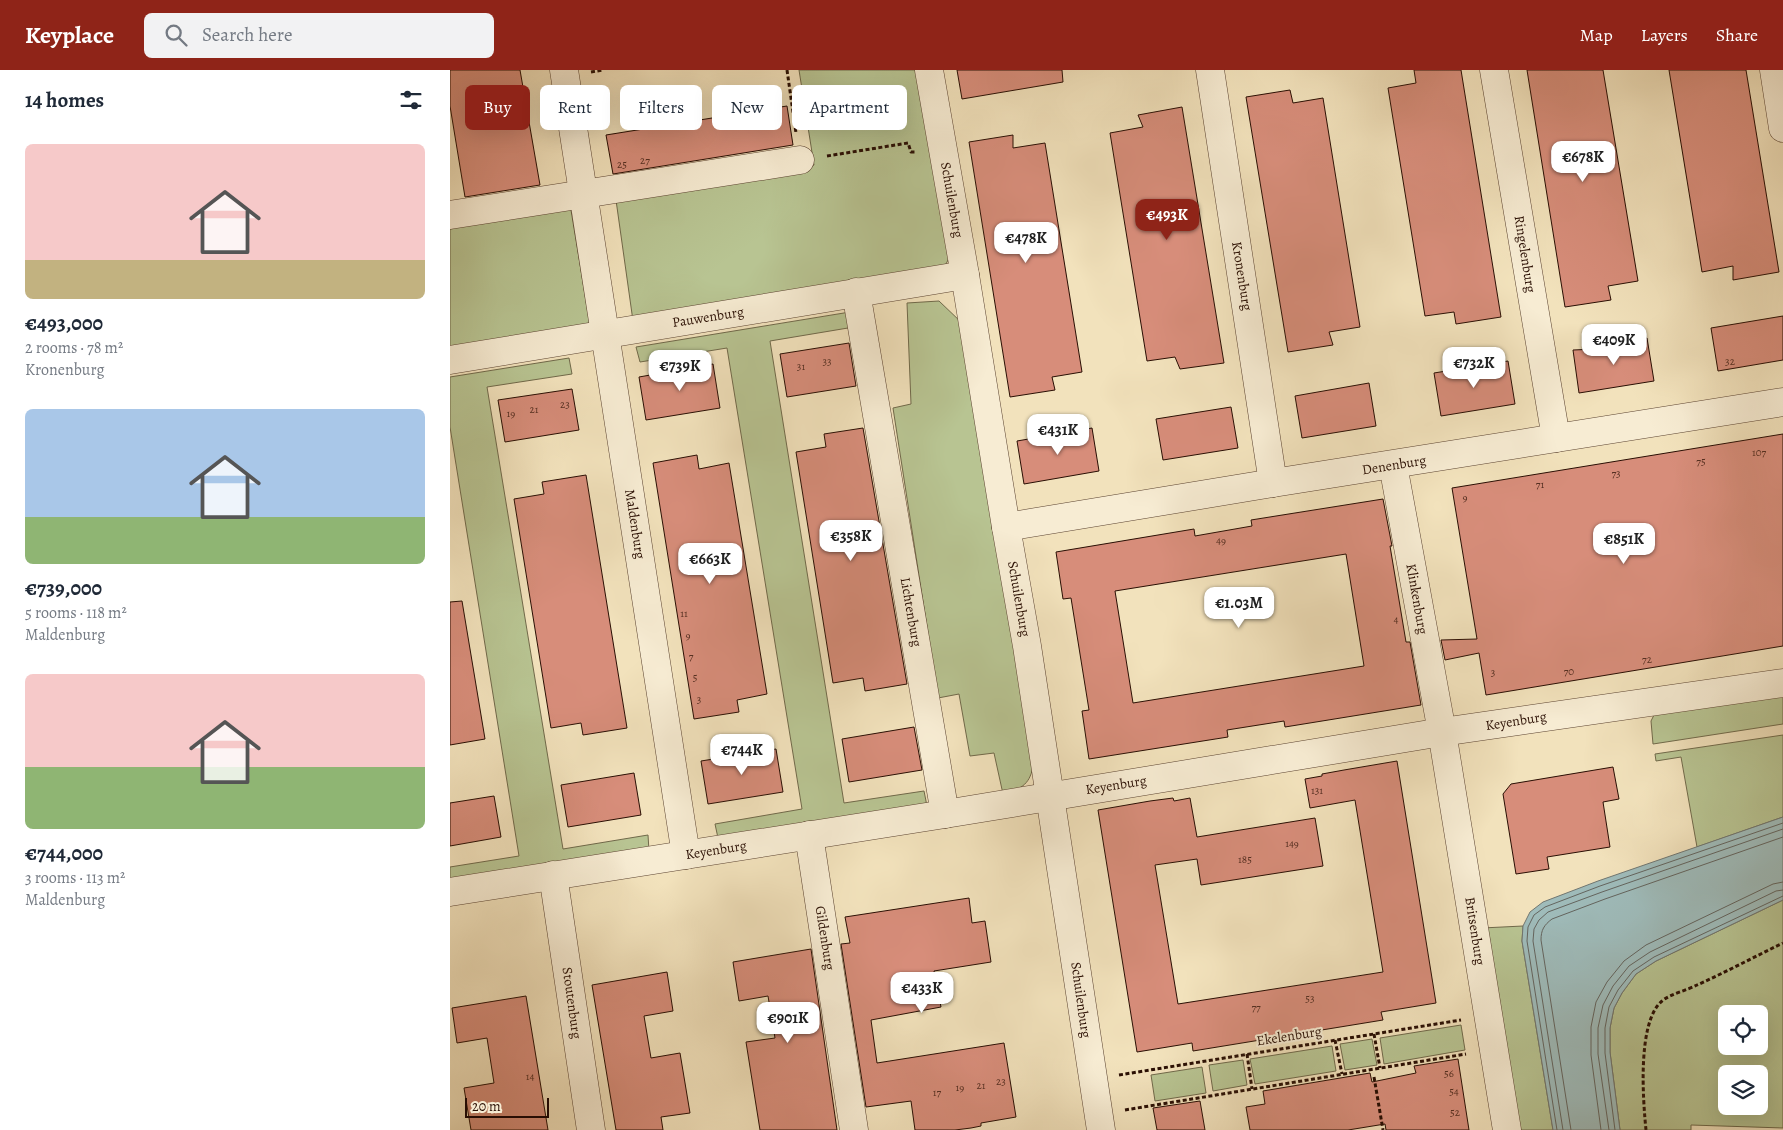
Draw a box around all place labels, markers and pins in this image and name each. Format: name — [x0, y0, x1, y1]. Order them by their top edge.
pin: €678K — [1548, 140, 1618, 183]
pin: €493K — [1132, 198, 1202, 241]
pin: €478K — [991, 222, 1061, 264]
pin: €409K — [1579, 324, 1649, 366]
pin: €732K — [1439, 346, 1509, 389]
pin: €739K — [645, 350, 715, 392]
pin: €431K — [1023, 414, 1093, 456]
pin: €358K — [816, 520, 886, 562]
pin: €851K — [1589, 522, 1659, 565]
pin: €663K — [675, 542, 745, 585]
pin: €1.03M — [1198, 586, 1280, 629]
pin: €744K — [707, 734, 777, 776]
pin: €433K — [887, 972, 957, 1014]
pin: €901K — [753, 1002, 823, 1044]

